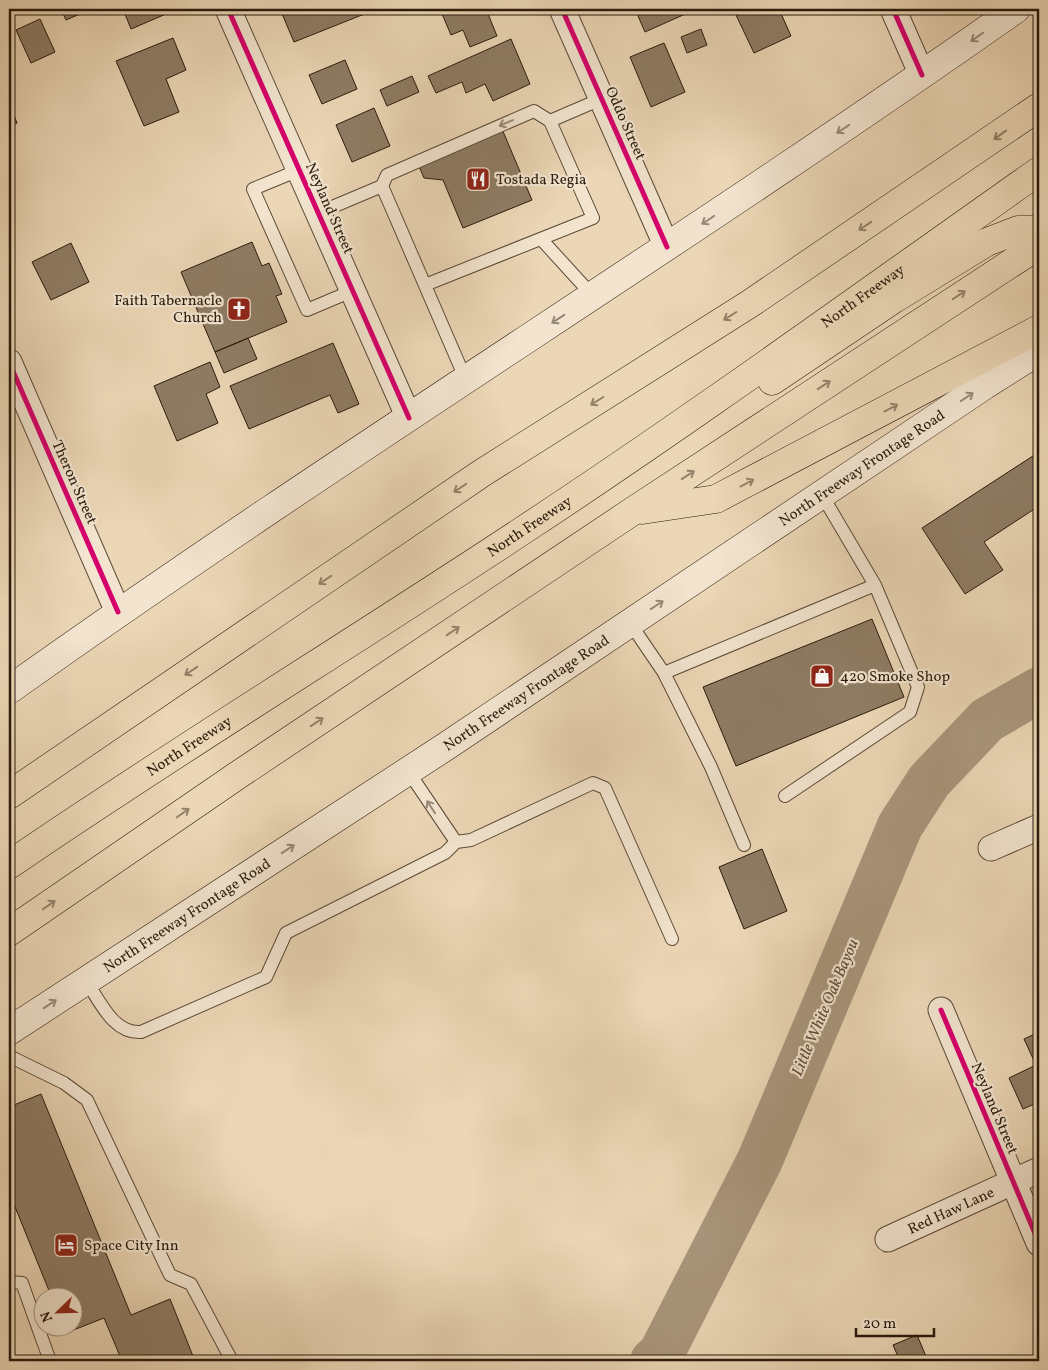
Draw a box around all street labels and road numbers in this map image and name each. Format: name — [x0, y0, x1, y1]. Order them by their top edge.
street label: Oddo Street — [599, 84, 650, 164]
street label: Neyland Street — [299, 160, 358, 258]
street label: North Freeway — [817, 260, 909, 334]
street label: North Freeway Frontage Road — [775, 406, 950, 532]
street label: Theron Street — [46, 437, 102, 528]
street label: North Freeway — [484, 492, 577, 563]
street label: North Freeway Frontage Road — [440, 631, 614, 757]
street label: North Freeway — [143, 712, 237, 782]
street label: North Freeway Frontage Road — [100, 854, 275, 979]
street label: Neyland Street — [965, 1059, 1022, 1158]
street label: Red Haw Lane — [905, 1183, 998, 1241]

